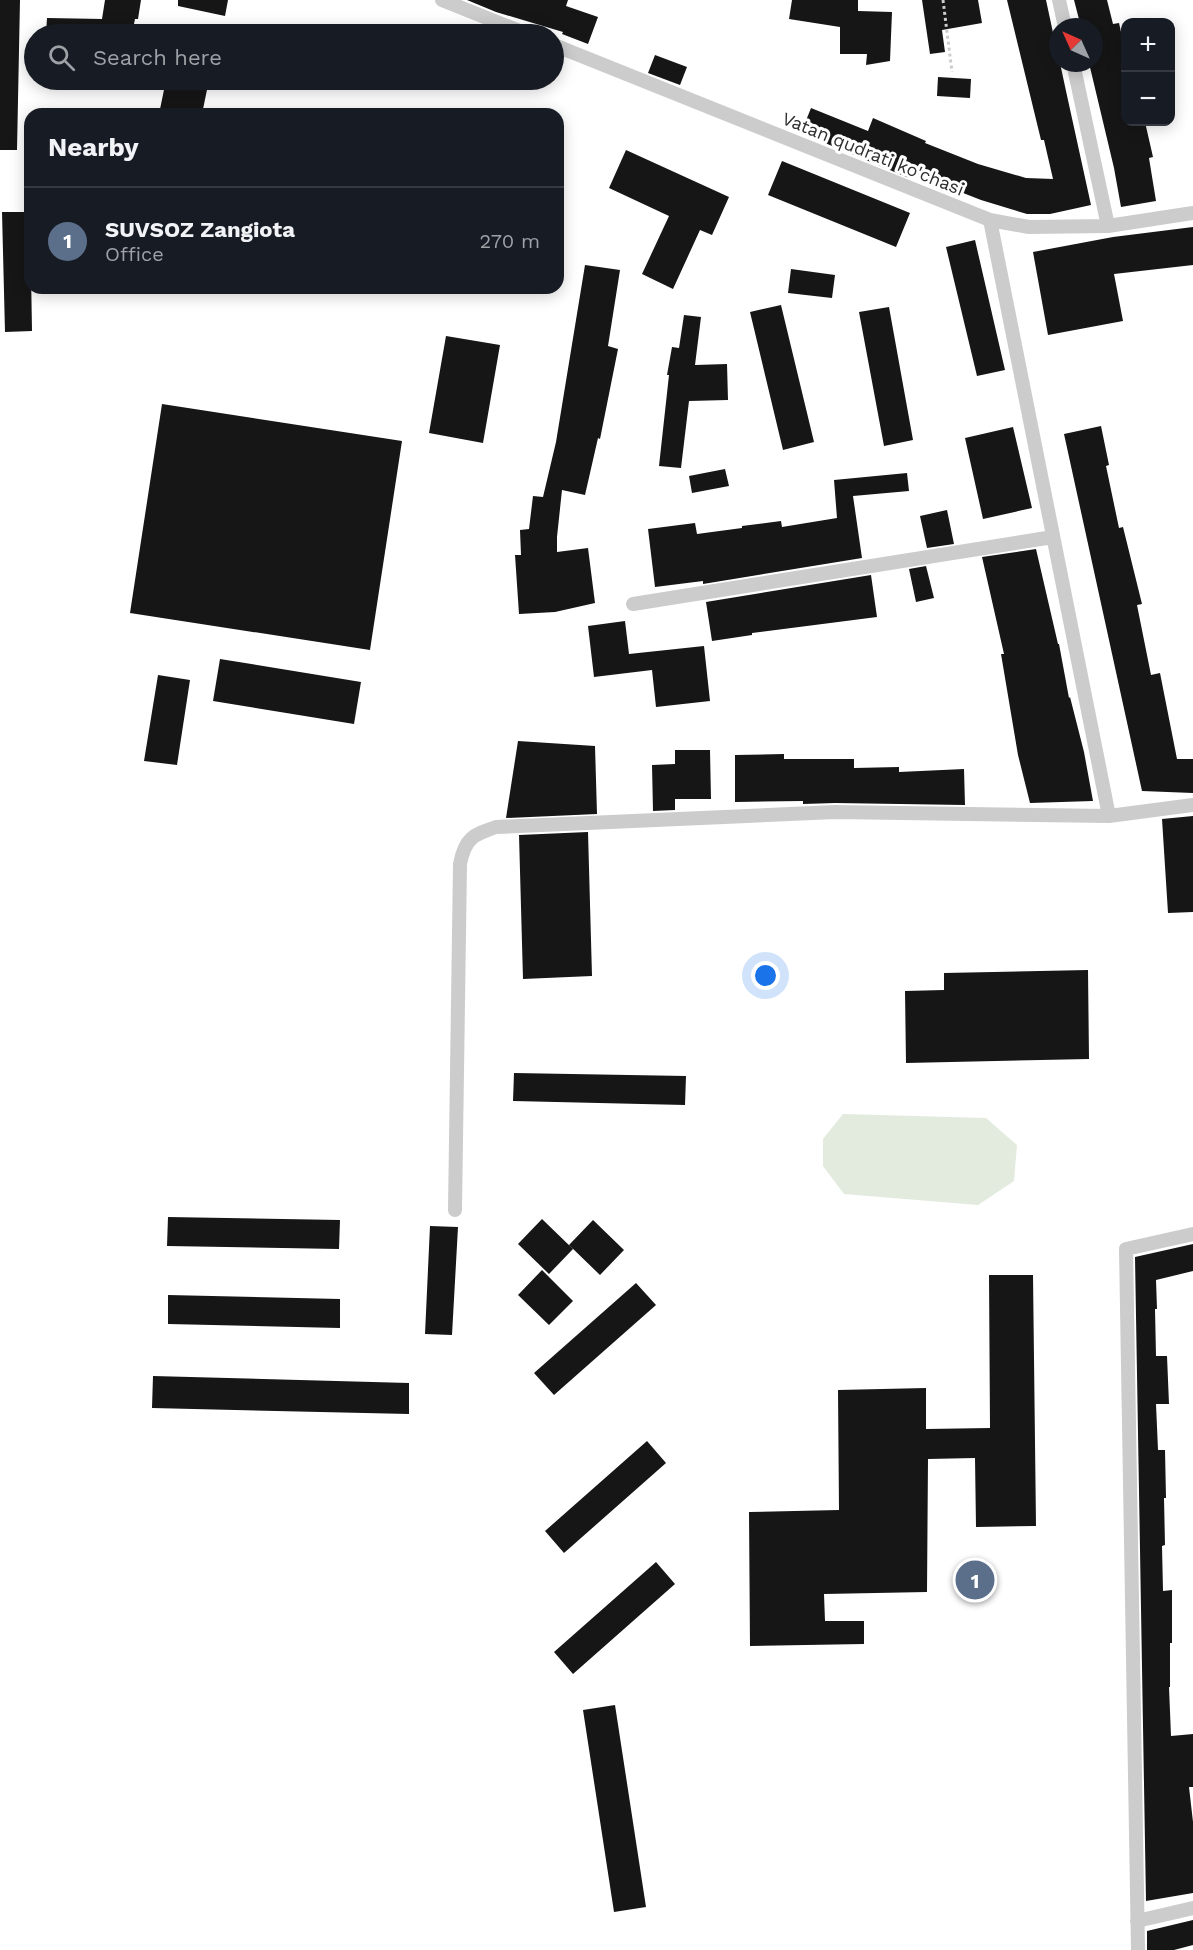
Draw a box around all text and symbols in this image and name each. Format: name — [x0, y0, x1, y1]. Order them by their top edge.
north arrow — [1049, 18, 1103, 72]
map controls — [1121, 18, 1175, 126]
button: + — [1121, 18, 1175, 72]
search box — [24, 24, 564, 90]
icon: search — [45, 41, 78, 74]
text: Search here — [93, 45, 222, 70]
button: − — [1121, 72, 1175, 126]
street label: Vatan qudrati ko'chasi — [779, 107, 967, 200]
text: Nearby — [48, 132, 139, 162]
text: SUVSOZ Zangiota — [105, 217, 295, 242]
text: 1 — [63, 229, 72, 253]
text: 270 m — [480, 229, 540, 253]
text: Office — [105, 242, 164, 266]
your location — [751, 961, 780, 990]
pin: 1 — [956, 1558, 994, 1602]

